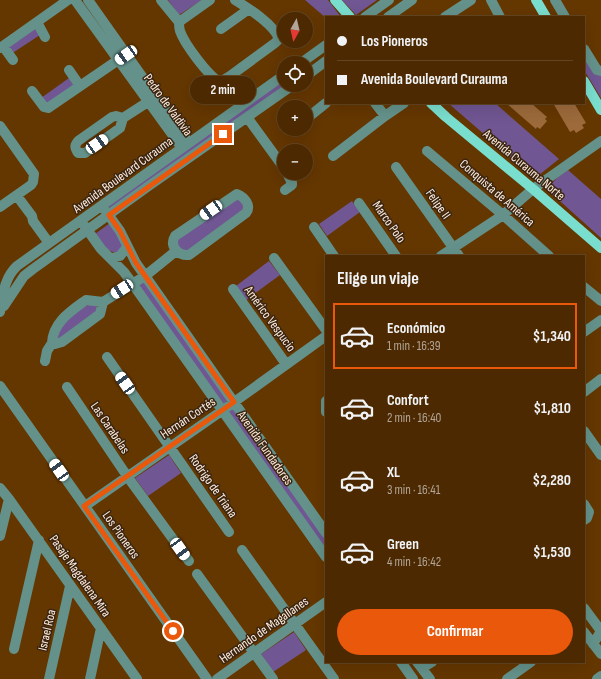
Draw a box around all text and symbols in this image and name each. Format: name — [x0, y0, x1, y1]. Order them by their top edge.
north arrow — [277, 12, 313, 48]
map controls — [277, 12, 313, 180]
text: Los Pioneros — [361, 32, 428, 51]
car — [113, 43, 139, 67]
button: locate — [277, 56, 313, 92]
text: Avenida Boulevard Curauma — [361, 70, 508, 89]
street label: Pedro de Valdivia — [140, 71, 196, 139]
callout: 2 min — [190, 76, 256, 104]
text: 2 min — [211, 82, 235, 98]
button: + — [277, 100, 313, 136]
route end — [214, 125, 232, 143]
street label: Avenida Curauma Norte — [479, 125, 568, 204]
car — [84, 132, 110, 156]
street label: Avenida Boulevard Curauma — [69, 133, 176, 217]
button: − — [277, 144, 313, 180]
street label: Conquista de América — [456, 156, 538, 230]
street label: Felipe II — [422, 186, 454, 222]
car — [198, 198, 224, 222]
street label: Marco Polo — [369, 198, 409, 246]
text: Elige un viaje — [337, 268, 419, 289]
car — [109, 277, 135, 301]
street label: Américo Vespucio — [240, 282, 299, 355]
icon: car — [339, 318, 375, 354]
text: Económico — [387, 319, 445, 338]
text: $1,340 — [533, 327, 571, 346]
text: 1 min · 16:39 — [387, 338, 441, 354]
car — [113, 370, 137, 396]
icon: car — [339, 390, 375, 426]
text: Confort — [387, 391, 429, 410]
street label: Hernán Cortés — [157, 394, 219, 442]
street label: Las Carabelas — [87, 399, 133, 457]
text: $1,810 — [533, 399, 571, 418]
street label: Avenida Fundadores — [233, 407, 297, 488]
text: 2 min · 16:40 — [387, 410, 441, 426]
street label: Rodrigo de Triana — [185, 451, 241, 521]
car — [47, 457, 71, 483]
icon: car — [339, 462, 375, 498]
text: XL — [387, 463, 400, 482]
text: $2,280 — [532, 471, 571, 490]
text: 3 min · 16:41 — [387, 482, 440, 498]
street label: Los Pioneros — [99, 508, 143, 562]
street label: Pasaje Magdalena Mira — [46, 532, 114, 620]
icon: car — [339, 534, 375, 570]
text: Green — [387, 535, 419, 554]
car — [168, 536, 192, 562]
text: $1,530 — [533, 543, 571, 562]
text: 4 min · 16:42 — [387, 554, 441, 570]
street label: Hernando de Magallanes — [216, 593, 312, 667]
street label: Israel Roa — [35, 608, 59, 652]
button: Confirmar — [337, 609, 573, 655]
route start — [164, 622, 182, 640]

